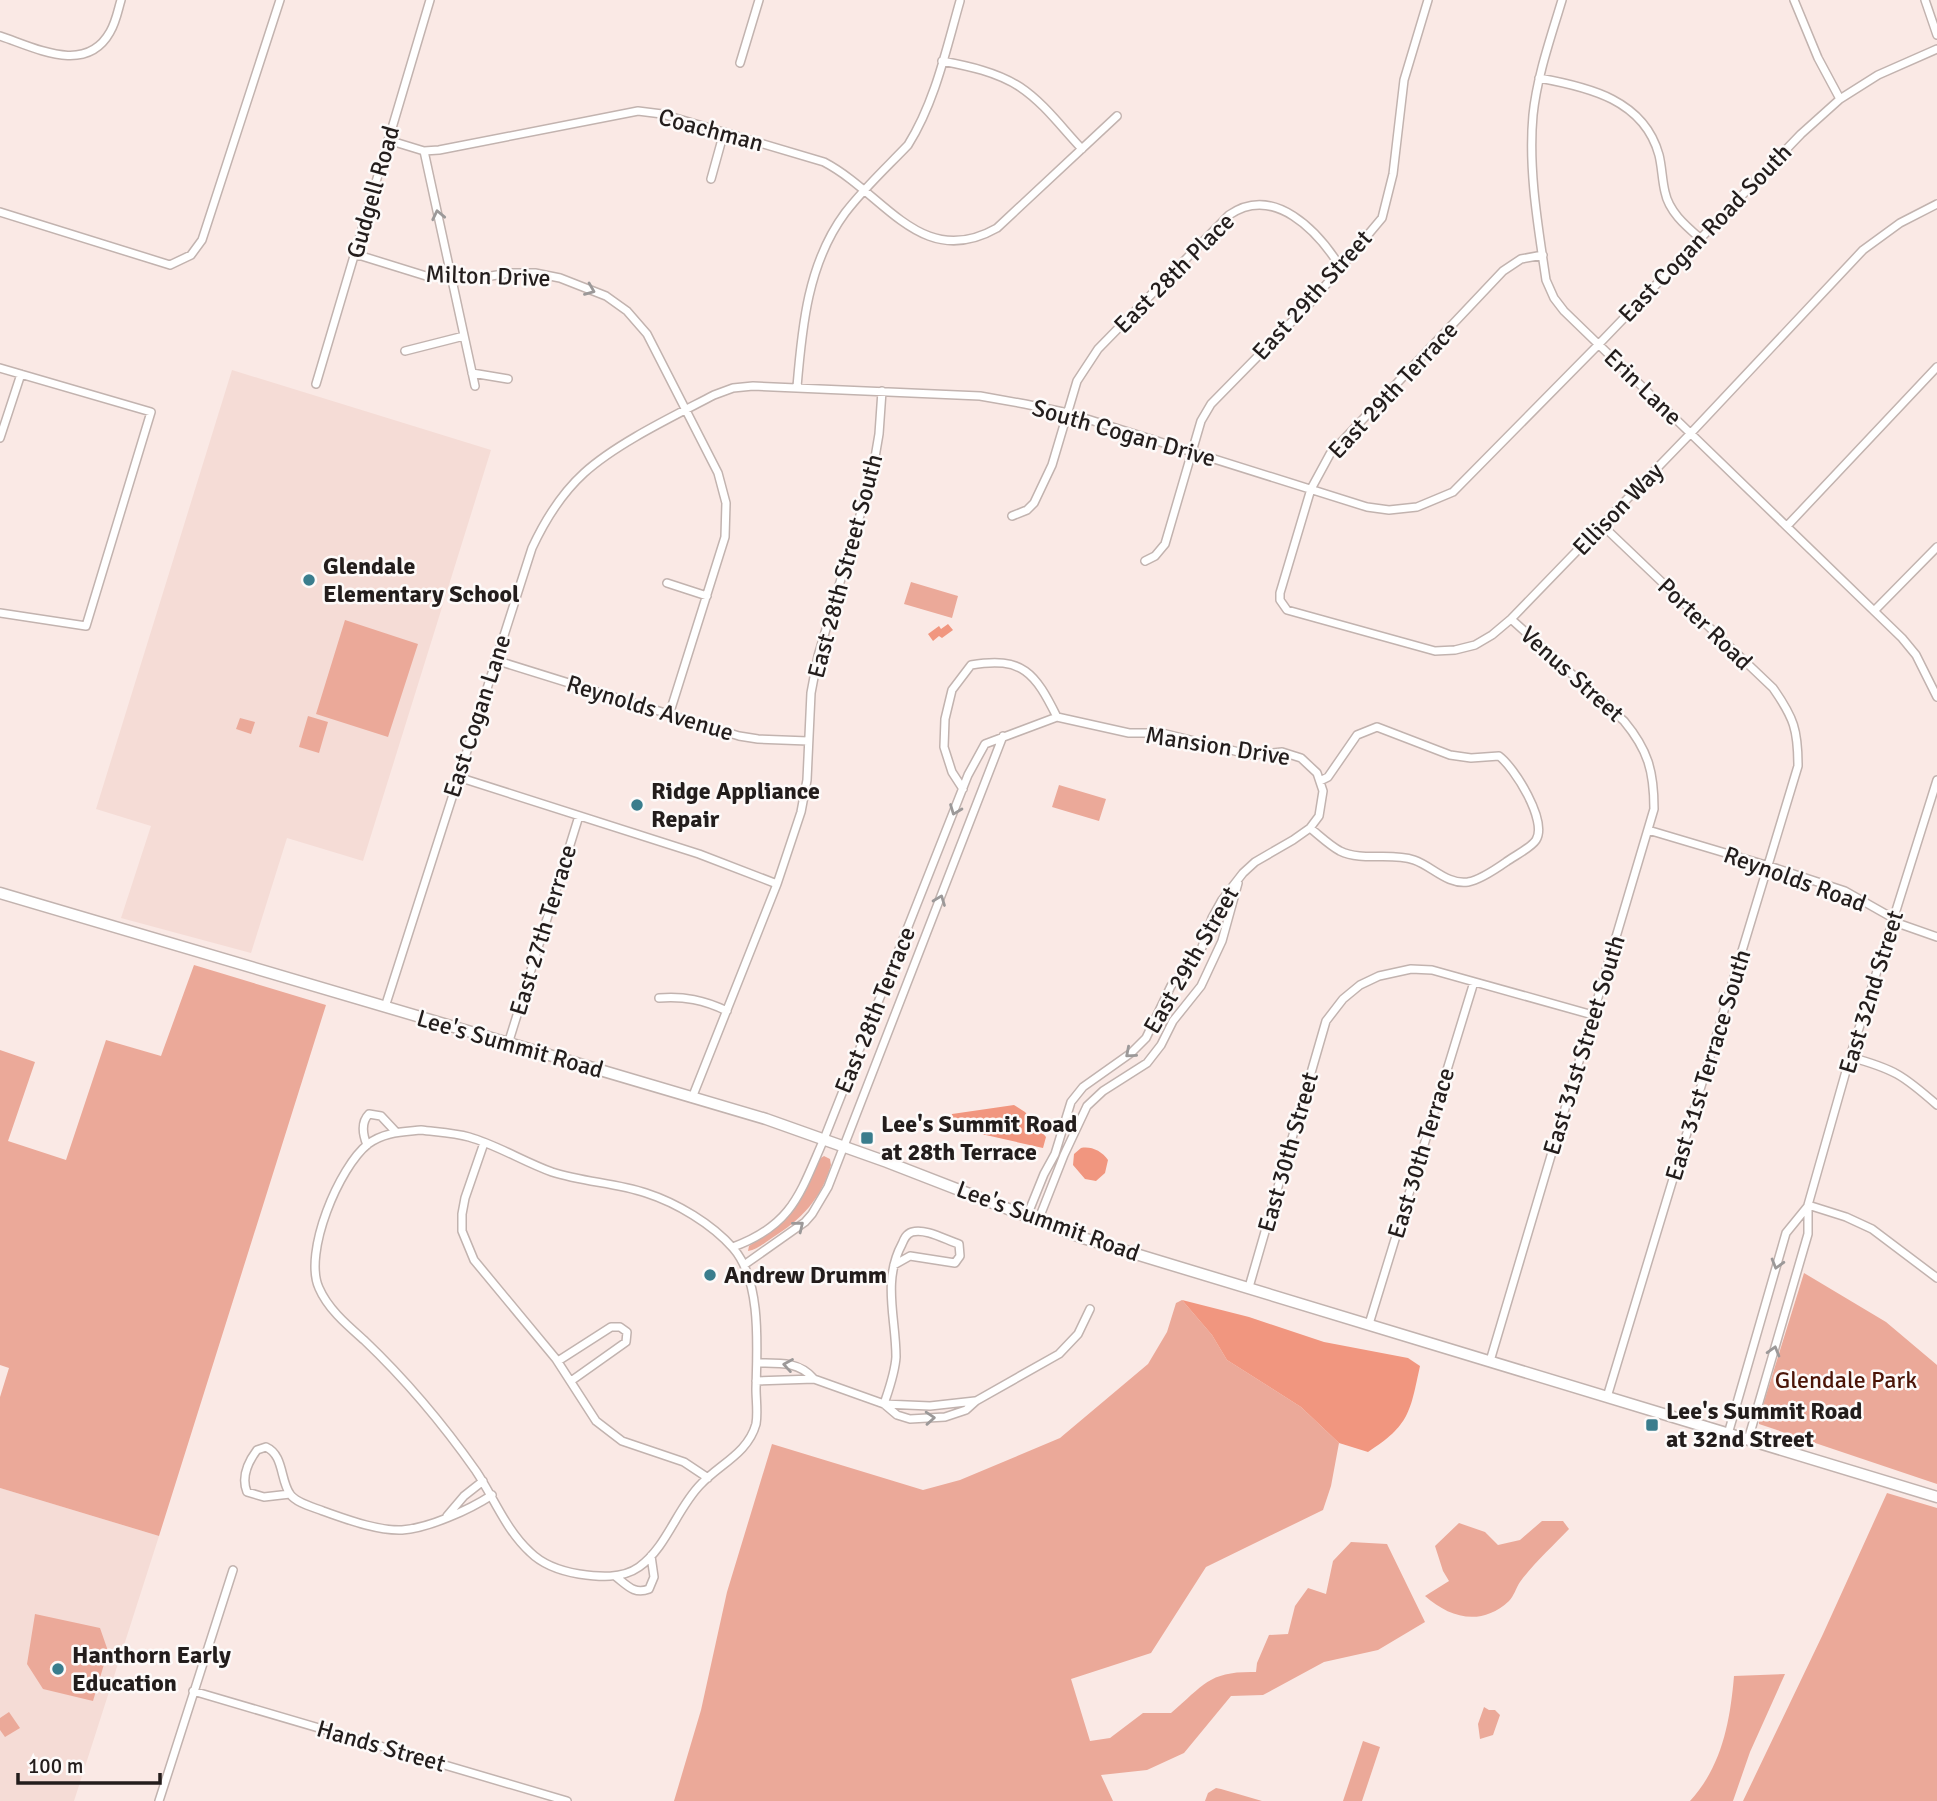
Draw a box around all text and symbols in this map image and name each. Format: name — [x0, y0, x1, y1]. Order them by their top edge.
street label: Coachman — [655, 102, 767, 158]
street label: Gudgell Road — [340, 122, 406, 262]
street label: East Cogan Road South — [1612, 137, 1798, 329]
street label: East 28th Place — [1107, 206, 1241, 340]
one-way arrow — [432, 209, 446, 221]
street label: East 29th Street — [1246, 224, 1378, 366]
street label: Milton Drive — [425, 259, 551, 293]
one-way arrow — [583, 281, 595, 295]
street label: East 29th Terrace — [1322, 315, 1464, 465]
street label: Erin Lane — [1598, 342, 1688, 432]
street label: South Cogan Drive — [1029, 392, 1219, 474]
street label: East 28th Street South — [801, 451, 889, 681]
street label: Ellison Way — [1566, 456, 1670, 562]
place label: Glendale Elementary School — [323, 551, 520, 609]
street label: Porter Road — [1651, 571, 1759, 677]
marker: Glendale Elementary School — [301, 572, 317, 588]
street label: Venus Street — [1514, 620, 1630, 728]
street label: East Cogan Lane — [437, 631, 517, 801]
street label: Reynolds Avenue — [563, 668, 737, 748]
street label: Mansion Drive — [1143, 720, 1293, 772]
place label: Ridge Appliance Repair — [651, 776, 820, 834]
marker: Ridge Appliance Repair — [629, 797, 645, 813]
one-way arrow — [949, 804, 963, 816]
street label: Reynolds Road — [1720, 839, 1870, 919]
street label: East 27th Terrace — [503, 841, 583, 1019]
street label: East 29th Street — [1137, 881, 1245, 1039]
one-way arrow — [931, 895, 945, 907]
street label: East 32nd Street — [1832, 907, 1910, 1077]
street label: East 28th Terrace — [828, 922, 922, 1098]
street label: East 31st Street South — [1536, 932, 1632, 1158]
street label: East 31st Terrace South — [1659, 946, 1757, 1184]
street label: Lee's Summit Road — [413, 1003, 607, 1085]
one-way arrow — [1126, 1045, 1139, 1057]
street label: East 30th Terrace — [1381, 1064, 1461, 1242]
street label: East 30th Street — [1251, 1069, 1325, 1235]
place label: Lee's Summit Road at 28th Terrace — [881, 1109, 1077, 1167]
marker: Lee's Summit Road at 28th Terrace — [859, 1130, 875, 1146]
street label: Lee's Summit Road — [952, 1174, 1144, 1268]
one-way arrow — [792, 1221, 804, 1234]
one-way arrow — [1771, 1258, 1785, 1270]
place label: Andrew Drumm — [724, 1260, 887, 1290]
marker: Andrew Drumm — [702, 1267, 718, 1283]
one-way arrow — [1766, 1345, 1781, 1357]
one-way arrow — [782, 1358, 793, 1373]
park label: Glendale Park — [1775, 1365, 1917, 1395]
place label: Lee's Summit Road at 32nd Street — [1666, 1396, 1862, 1454]
one-way arrow — [925, 1411, 936, 1426]
marker: Lee's Summit Road at 32nd Street — [1644, 1417, 1660, 1433]
place label: Hanthorn Early Education — [72, 1640, 231, 1698]
marker: Hanthorn Early Education — [50, 1661, 66, 1677]
street label: Hands Street — [313, 1713, 449, 1779]
scale bar — [18, 1742, 159, 1786]
text: 100 m — [28, 1753, 83, 1779]

